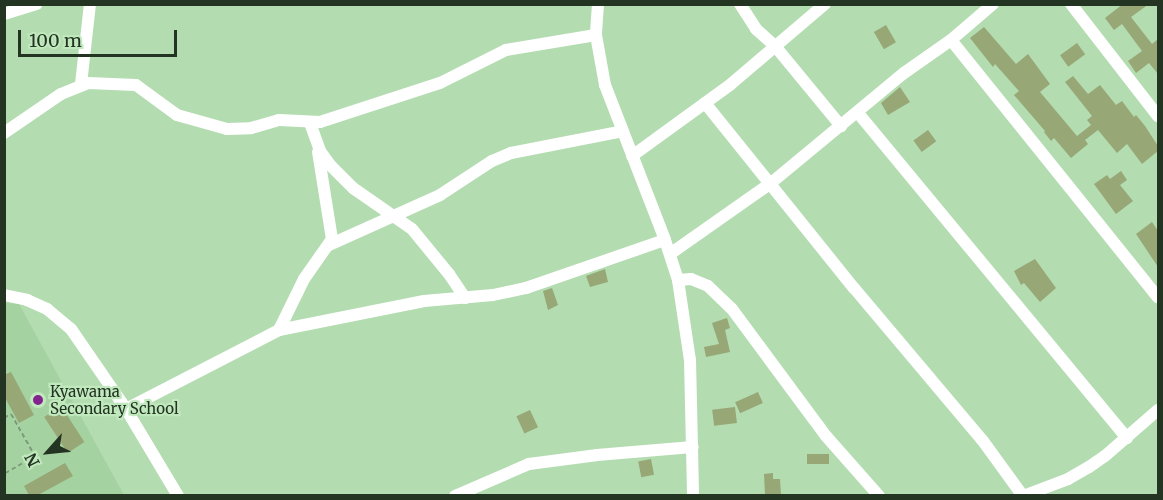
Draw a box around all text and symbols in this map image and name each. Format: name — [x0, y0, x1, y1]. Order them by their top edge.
scale bar — [21, 18, 180, 56]
text: 100 m — [29, 29, 82, 52]
place label: Kyawama Secondary School — [50, 382, 179, 417]
marker: Kyawama Secondary School — [31, 393, 45, 407]
north arrow — [18, 422, 78, 482]
text: N — [20, 450, 44, 470]

